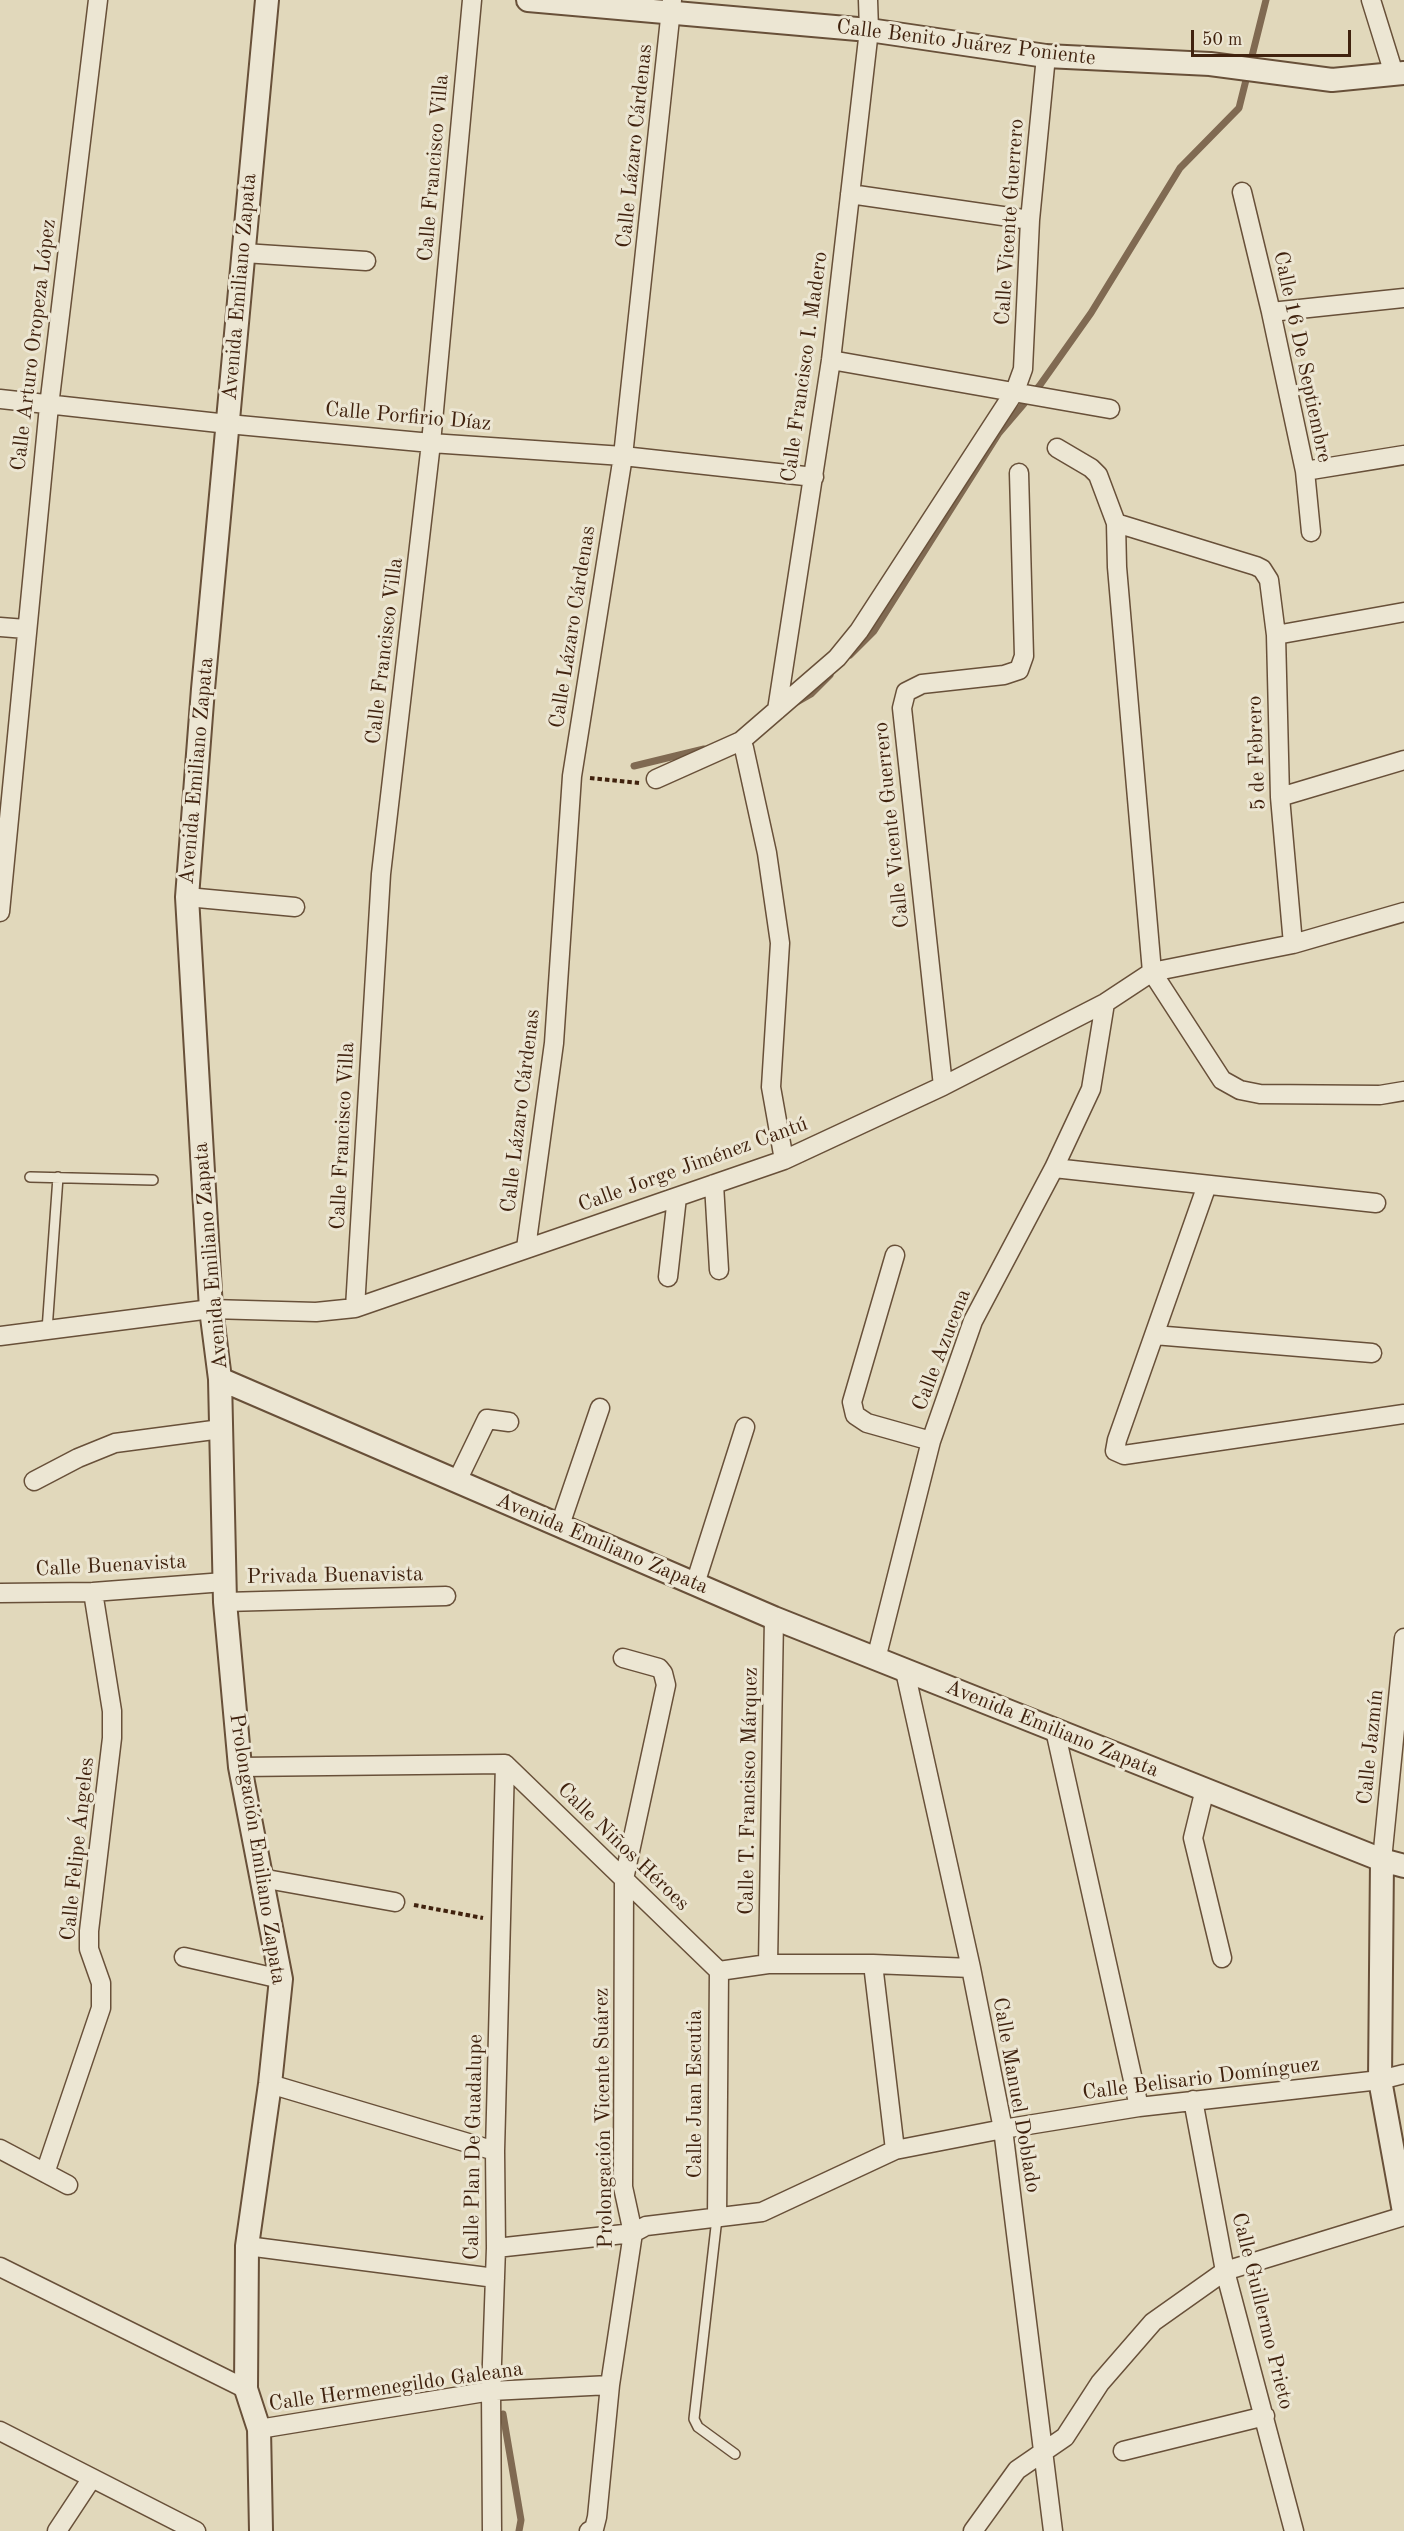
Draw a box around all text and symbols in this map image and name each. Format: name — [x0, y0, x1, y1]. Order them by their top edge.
street label: Calle Benito Juárez Poniente — [835, 15, 1097, 71]
scale bar — [1194, 18, 1354, 56]
text: 50 m — [1202, 31, 1242, 49]
street label: Calle Lázaro Cárdenas — [612, 43, 658, 249]
street label: Calle Francisco Villa — [413, 73, 455, 263]
street label: Calle Vicente Guerrero — [990, 118, 1030, 326]
street label: Avenida Emiliano Zapata — [218, 172, 262, 402]
street label: Calle Arturo Oropeza López — [6, 218, 62, 472]
street label: Calle 16 De Septiembre — [1267, 249, 1337, 465]
street label: Calle Francisco I. Madero — [776, 250, 834, 484]
street label: Calle Porfirio Díaz — [324, 397, 492, 437]
street label: Calle Lázaro Cárdenas — [545, 524, 601, 730]
street label: Calle Francisco Villa — [361, 556, 409, 746]
street label: Avenida Emiliano Zapata — [175, 656, 219, 886]
street label: 5 de Febrero — [1242, 695, 1272, 811]
street label: Calle Vicente Guerrero — [869, 721, 915, 929]
street label: Calle Lázaro Cárdenas — [496, 1008, 546, 1214]
street label: Calle Francisco Villa — [326, 1042, 360, 1230]
street label: Calle Jorge Jiménez Cantú — [575, 1112, 811, 1218]
street label: Avenida Emiliano Zapata — [189, 1141, 233, 1371]
street label: Calle Azucena — [907, 1286, 977, 1414]
street label: Avenida Emiliano Zapata — [492, 1488, 712, 1600]
street label: Calle Buenavista — [35, 1549, 187, 1583]
street label: Privada Buenavista — [246, 1562, 424, 1590]
street label: Calle T. Francisco Márquez — [734, 1667, 764, 1915]
street label: Avenida Emiliano Zapata — [942, 1675, 1162, 1783]
street label: Calle Jazmín — [1352, 1688, 1390, 1806]
street label: Prolongación Emiliano Zapata — [223, 1712, 291, 1986]
street label: Calle Felipe Ángeles — [56, 1756, 100, 1942]
street label: Calle Niños Héroes — [552, 1778, 694, 1916]
street label: Prolongación Vicente Suárez — [589, 1987, 619, 2249]
street label: Calle Manuel Doblado — [986, 1995, 1046, 2195]
street label: Calle Juan Escutia — [682, 2010, 708, 2178]
street label: Calle Plan De Guadalupe — [459, 2034, 489, 2260]
street label: Calle Belisario Domínguez — [1081, 2052, 1321, 2106]
street label: Calle Guillermo Prieto — [1225, 2210, 1299, 2412]
street label: Calle Hermenegildo Galeana — [267, 2357, 525, 2417]

